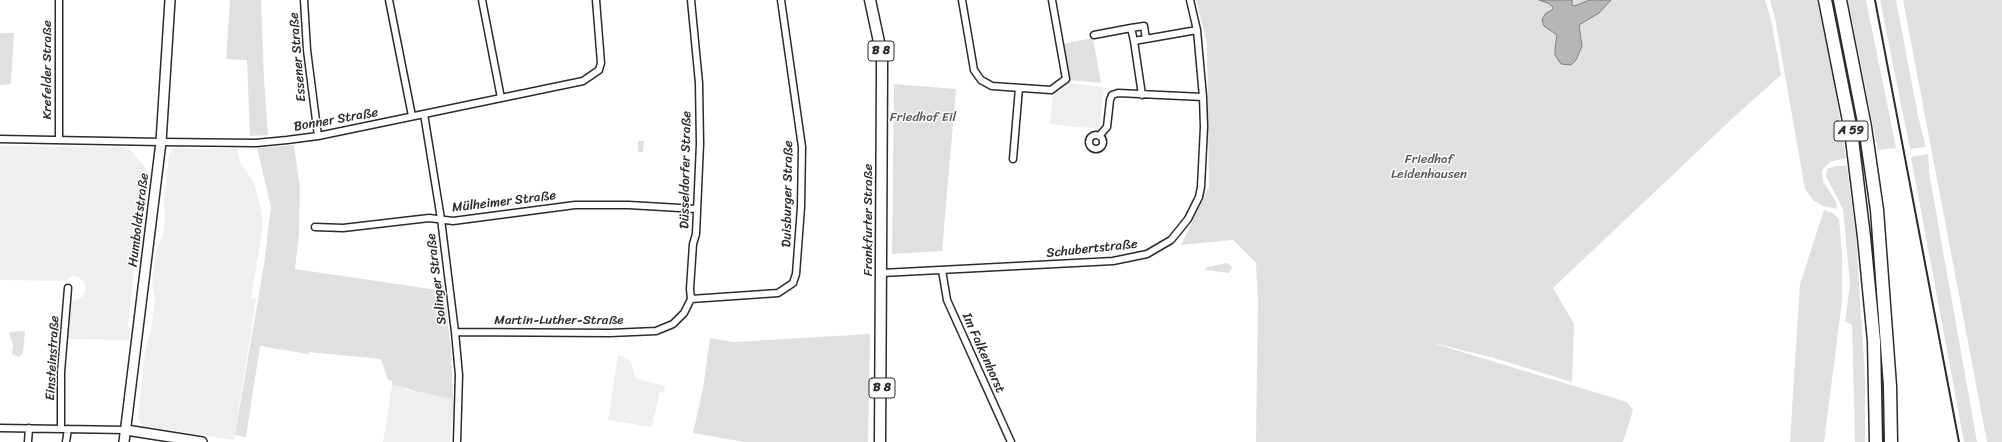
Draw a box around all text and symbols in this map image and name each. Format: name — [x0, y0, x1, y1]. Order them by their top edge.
street label: Essener Straße — [286, 12, 310, 102]
street label: Krefelder Straße — [40, 20, 56, 120]
road number: B 8 — [868, 41, 894, 61]
street label: Bonner Straße — [293, 105, 379, 135]
park label: Friedhof Eil — [890, 110, 956, 126]
street label: Düsseldorfer Straße — [677, 111, 695, 229]
road number: A 59 — [1834, 121, 1868, 141]
street label: Duisburger Straße — [779, 140, 797, 248]
park label: Friedhof Leidenhausen — [1391, 152, 1467, 183]
street label: Frankfurter Straße — [861, 164, 877, 276]
street label: Humboldtstraße — [126, 172, 152, 268]
street label: Mülheimer Straße — [451, 188, 557, 216]
street label: Solinger Straße — [424, 232, 450, 326]
street label: Schubertstraße — [1046, 236, 1138, 262]
street label: Im Falkenhorst — [958, 311, 1008, 395]
street label: Martin-Luther-Straße — [494, 313, 624, 329]
street label: Einsteinstraße — [43, 315, 63, 401]
road number: B 8 — [869, 378, 895, 398]

